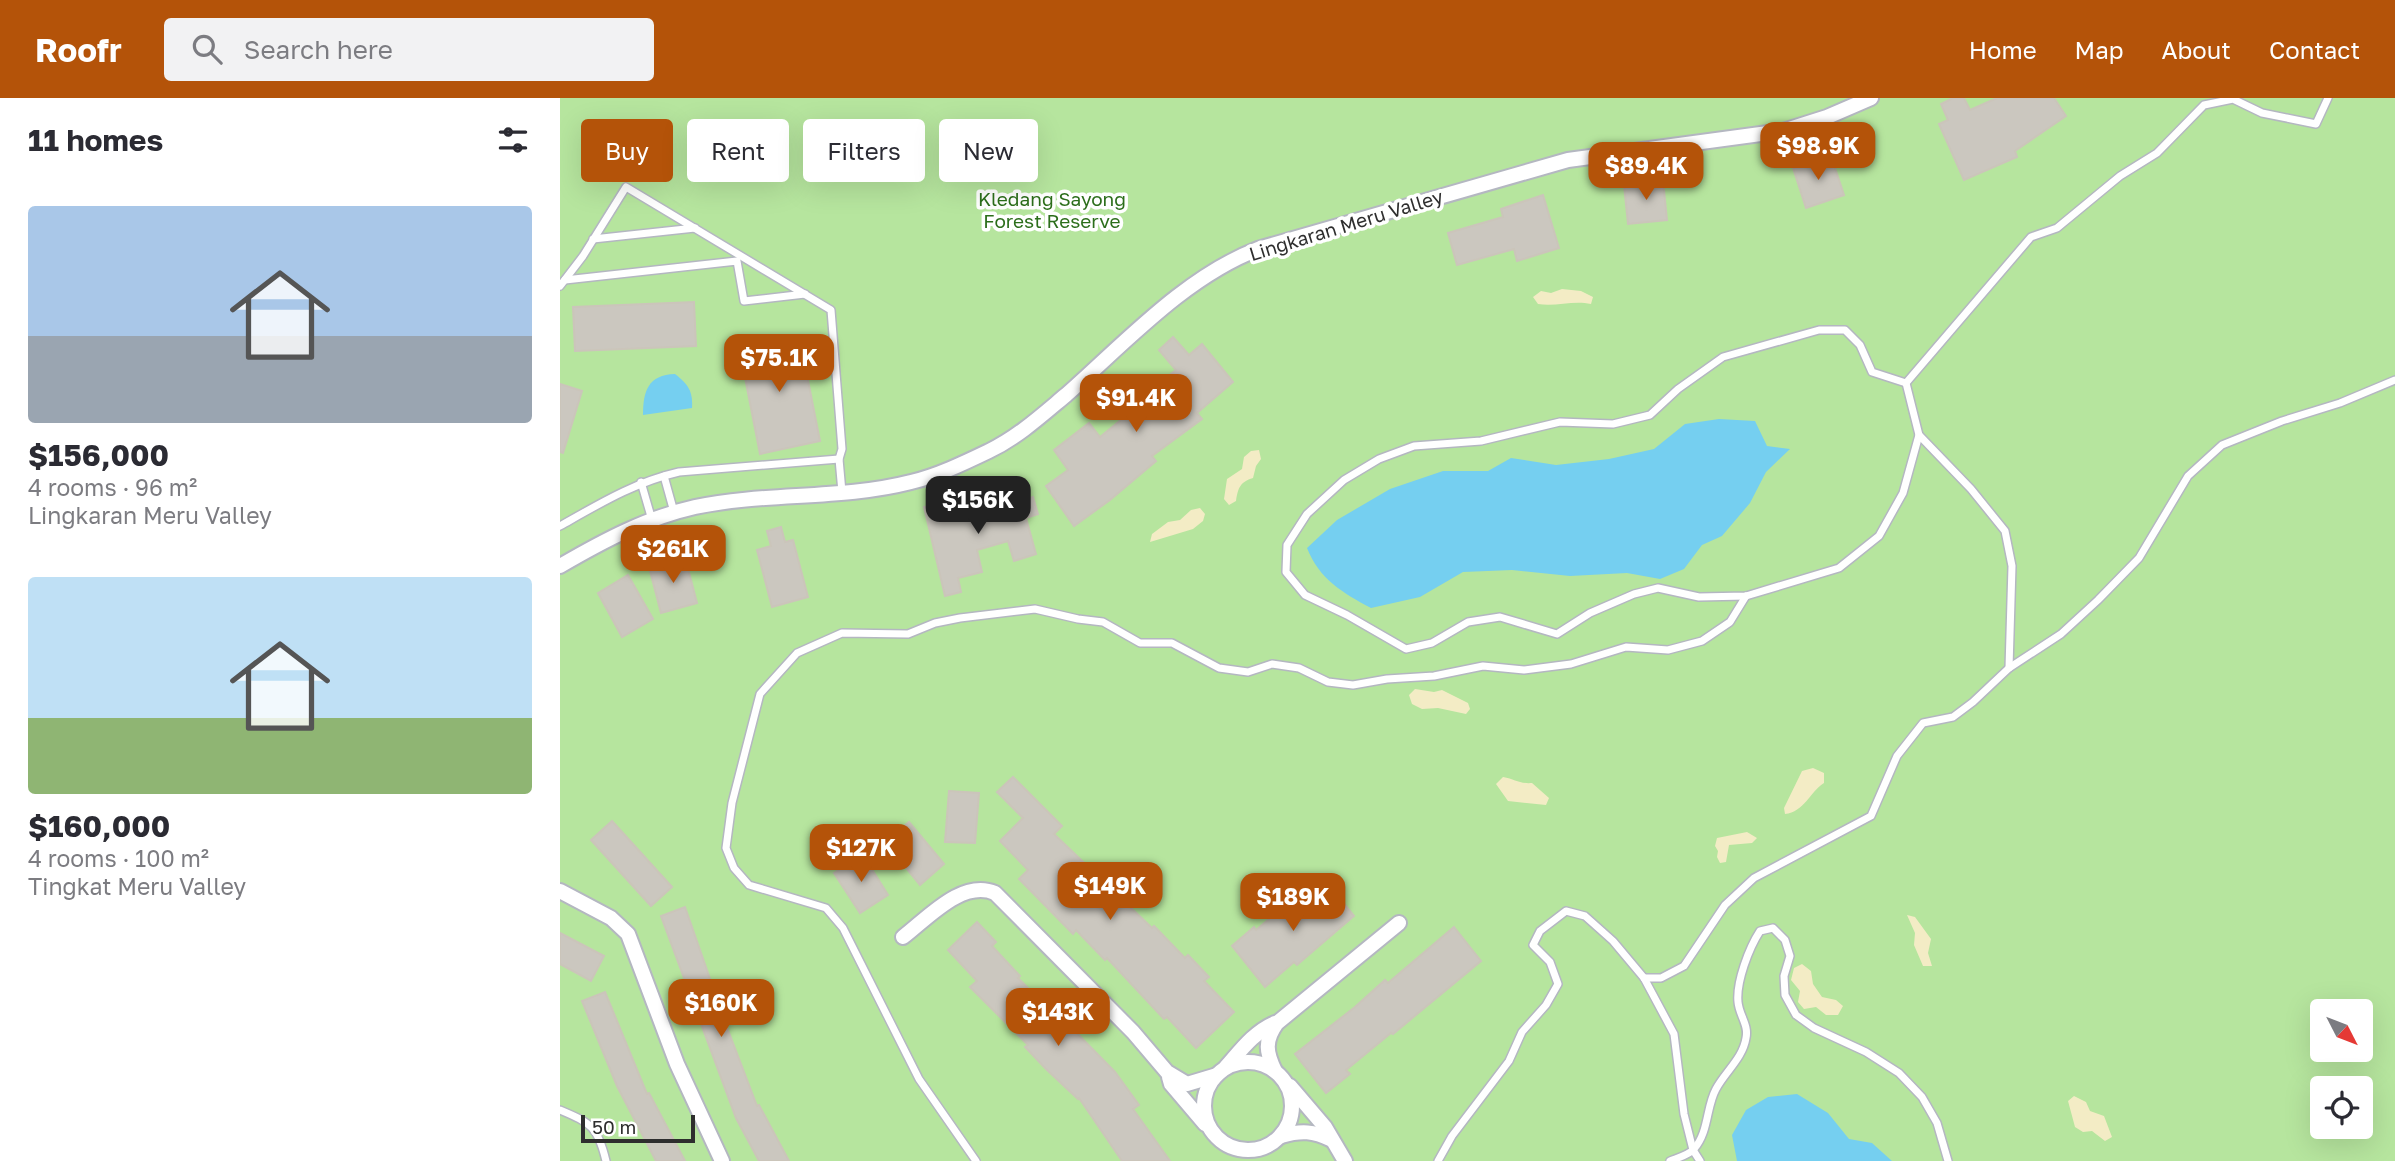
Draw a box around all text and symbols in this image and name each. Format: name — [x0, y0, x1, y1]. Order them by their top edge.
search box — [164, 18, 654, 81]
text: Roofr — [35, 30, 122, 69]
icon: search — [188, 30, 226, 68]
text: Search here — [244, 34, 393, 65]
text: Home — [1969, 35, 2037, 64]
text: Map — [2075, 35, 2124, 64]
text: About — [2162, 35, 2231, 64]
text: Contact — [2269, 35, 2360, 64]
chip: Buy — [581, 119, 673, 182]
chip: Rent — [687, 119, 789, 182]
chip: Filters — [803, 119, 925, 182]
chip: New — [939, 119, 1038, 182]
icon: filters — [494, 121, 532, 159]
text: 11 homes — [28, 122, 163, 158]
pin: $98.9K — [1761, 122, 1875, 182]
text: $98.9K — [1776, 131, 1860, 159]
pin: $89.4K — [1589, 142, 1703, 202]
text: $89.4K — [1604, 151, 1688, 179]
street label: Lingkaran Meru Valley — [1246, 184, 1446, 265]
park label: Kledang Sayong Forest Reserve — [978, 187, 1126, 232]
icon: home — [217, 252, 343, 378]
pin: $75.1K — [722, 334, 836, 394]
text: $75.1K — [740, 343, 818, 371]
pin: $91.4K — [1079, 374, 1193, 434]
text: $91.4K — [1096, 383, 1176, 411]
text: $156,000 — [28, 437, 169, 473]
text: 4 rooms · 96 m² — [28, 473, 197, 501]
pin: $156K — [929, 476, 1027, 536]
text: $156K — [942, 485, 1014, 513]
text: Lingkaran Meru Valley — [28, 501, 272, 529]
pin: $261K — [624, 526, 722, 585]
text: $261K — [637, 534, 709, 562]
icon: home — [217, 623, 343, 749]
text: $160,000 — [28, 808, 170, 844]
pin: $127K — [812, 824, 910, 884]
text: $127K — [826, 833, 896, 861]
text: 4 rooms · 100 m² — [28, 844, 209, 872]
pin: $149K — [1061, 862, 1159, 922]
text: $149K — [1074, 871, 1146, 899]
text: Tingkat Meru Valley — [28, 872, 246, 900]
pin: $189K — [1244, 874, 1342, 933]
text: $189K — [1256, 882, 1330, 910]
pin: $160K — [672, 979, 770, 1039]
text: $160K — [684, 988, 758, 1016]
pin: $143K — [1009, 988, 1107, 1048]
text: $143K — [1022, 997, 1094, 1025]
north arrow — [2310, 999, 2373, 1062]
map controls — [2310, 999, 2373, 1139]
button: locate — [2310, 1076, 2373, 1139]
scale bar — [581, 1112, 695, 1144]
text: 50 m — [592, 1115, 636, 1138]

